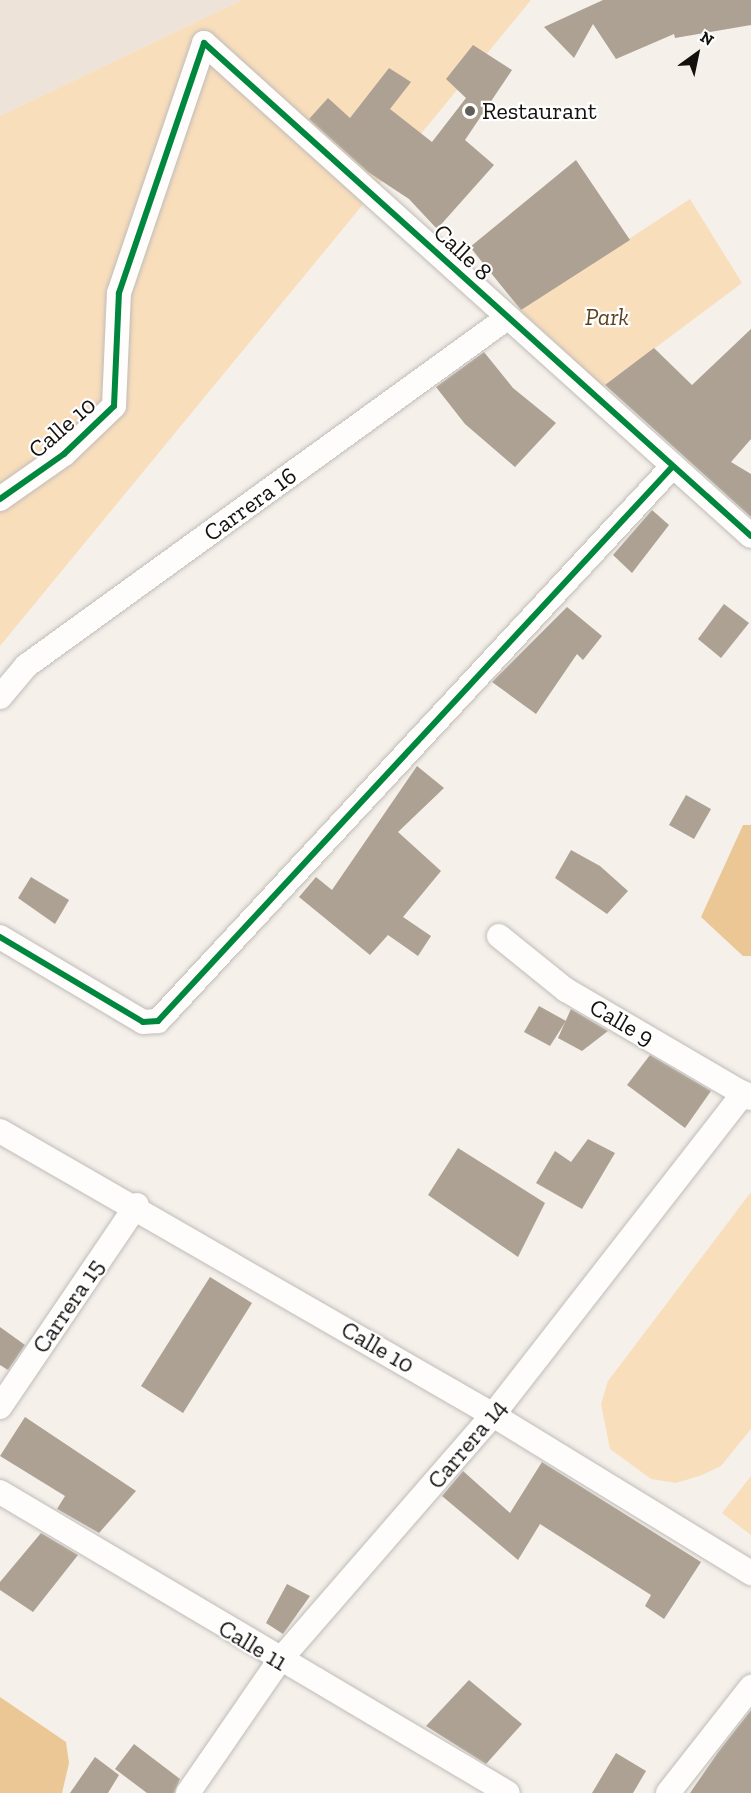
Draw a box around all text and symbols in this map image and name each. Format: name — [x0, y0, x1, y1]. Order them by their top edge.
north arrow — [667, 24, 727, 84]
text: N — [697, 27, 717, 50]
place label: Restaurant — [482, 97, 597, 125]
marker: Restaurant — [463, 104, 477, 118]
street label: Calle 8 — [428, 218, 498, 286]
park label: Park — [585, 303, 629, 331]
street label: Calle 10 — [22, 390, 102, 464]
street label: Carrera 16 — [198, 461, 302, 547]
street label: Calle 9 — [585, 992, 659, 1052]
street label: Carrera 15 — [26, 1254, 110, 1358]
street label: Calle 10 — [336, 1315, 420, 1379]
street label: Carrera 14 — [421, 1393, 513, 1495]
street label: Calle 11 — [213, 1613, 293, 1677]

